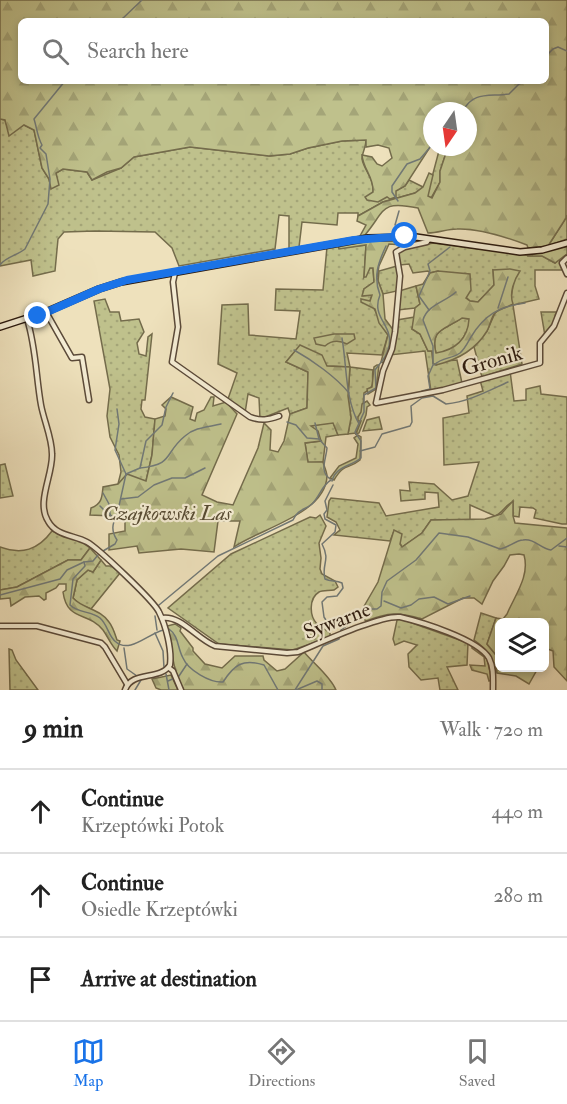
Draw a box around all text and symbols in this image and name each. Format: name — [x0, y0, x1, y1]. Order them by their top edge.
search box — [18, 18, 549, 84]
icon: search — [39, 35, 72, 68]
text: Search here — [87, 37, 189, 65]
north arrow — [423, 102, 477, 156]
route start — [391, 222, 417, 248]
route end — [24, 302, 50, 328]
street label: Gronik — [458, 339, 526, 383]
park label: Czajkowski Las — [103, 500, 232, 527]
street label: Sywarne — [300, 596, 375, 646]
map controls — [495, 618, 549, 672]
button: layers — [495, 618, 549, 672]
text: 9 min — [24, 713, 83, 745]
text: Walk · 720 m — [440, 717, 543, 742]
text: Continue — [81, 785, 164, 813]
icon: ahead — [24, 795, 57, 828]
text: 440 m — [491, 799, 543, 824]
text: Krzeptówki Potok — [81, 813, 224, 838]
text: Continue — [81, 869, 164, 897]
icon: ahead — [24, 879, 57, 912]
text: 280 m — [493, 883, 543, 908]
text: Osiedle Krzeptówki — [81, 897, 238, 922]
icon: arrive — [24, 963, 57, 996]
text: Arrive at destination — [81, 965, 257, 993]
tab: Map — [72, 1035, 105, 1091]
tab: Directions — [248, 1035, 315, 1091]
tab: Saved — [459, 1035, 495, 1091]

